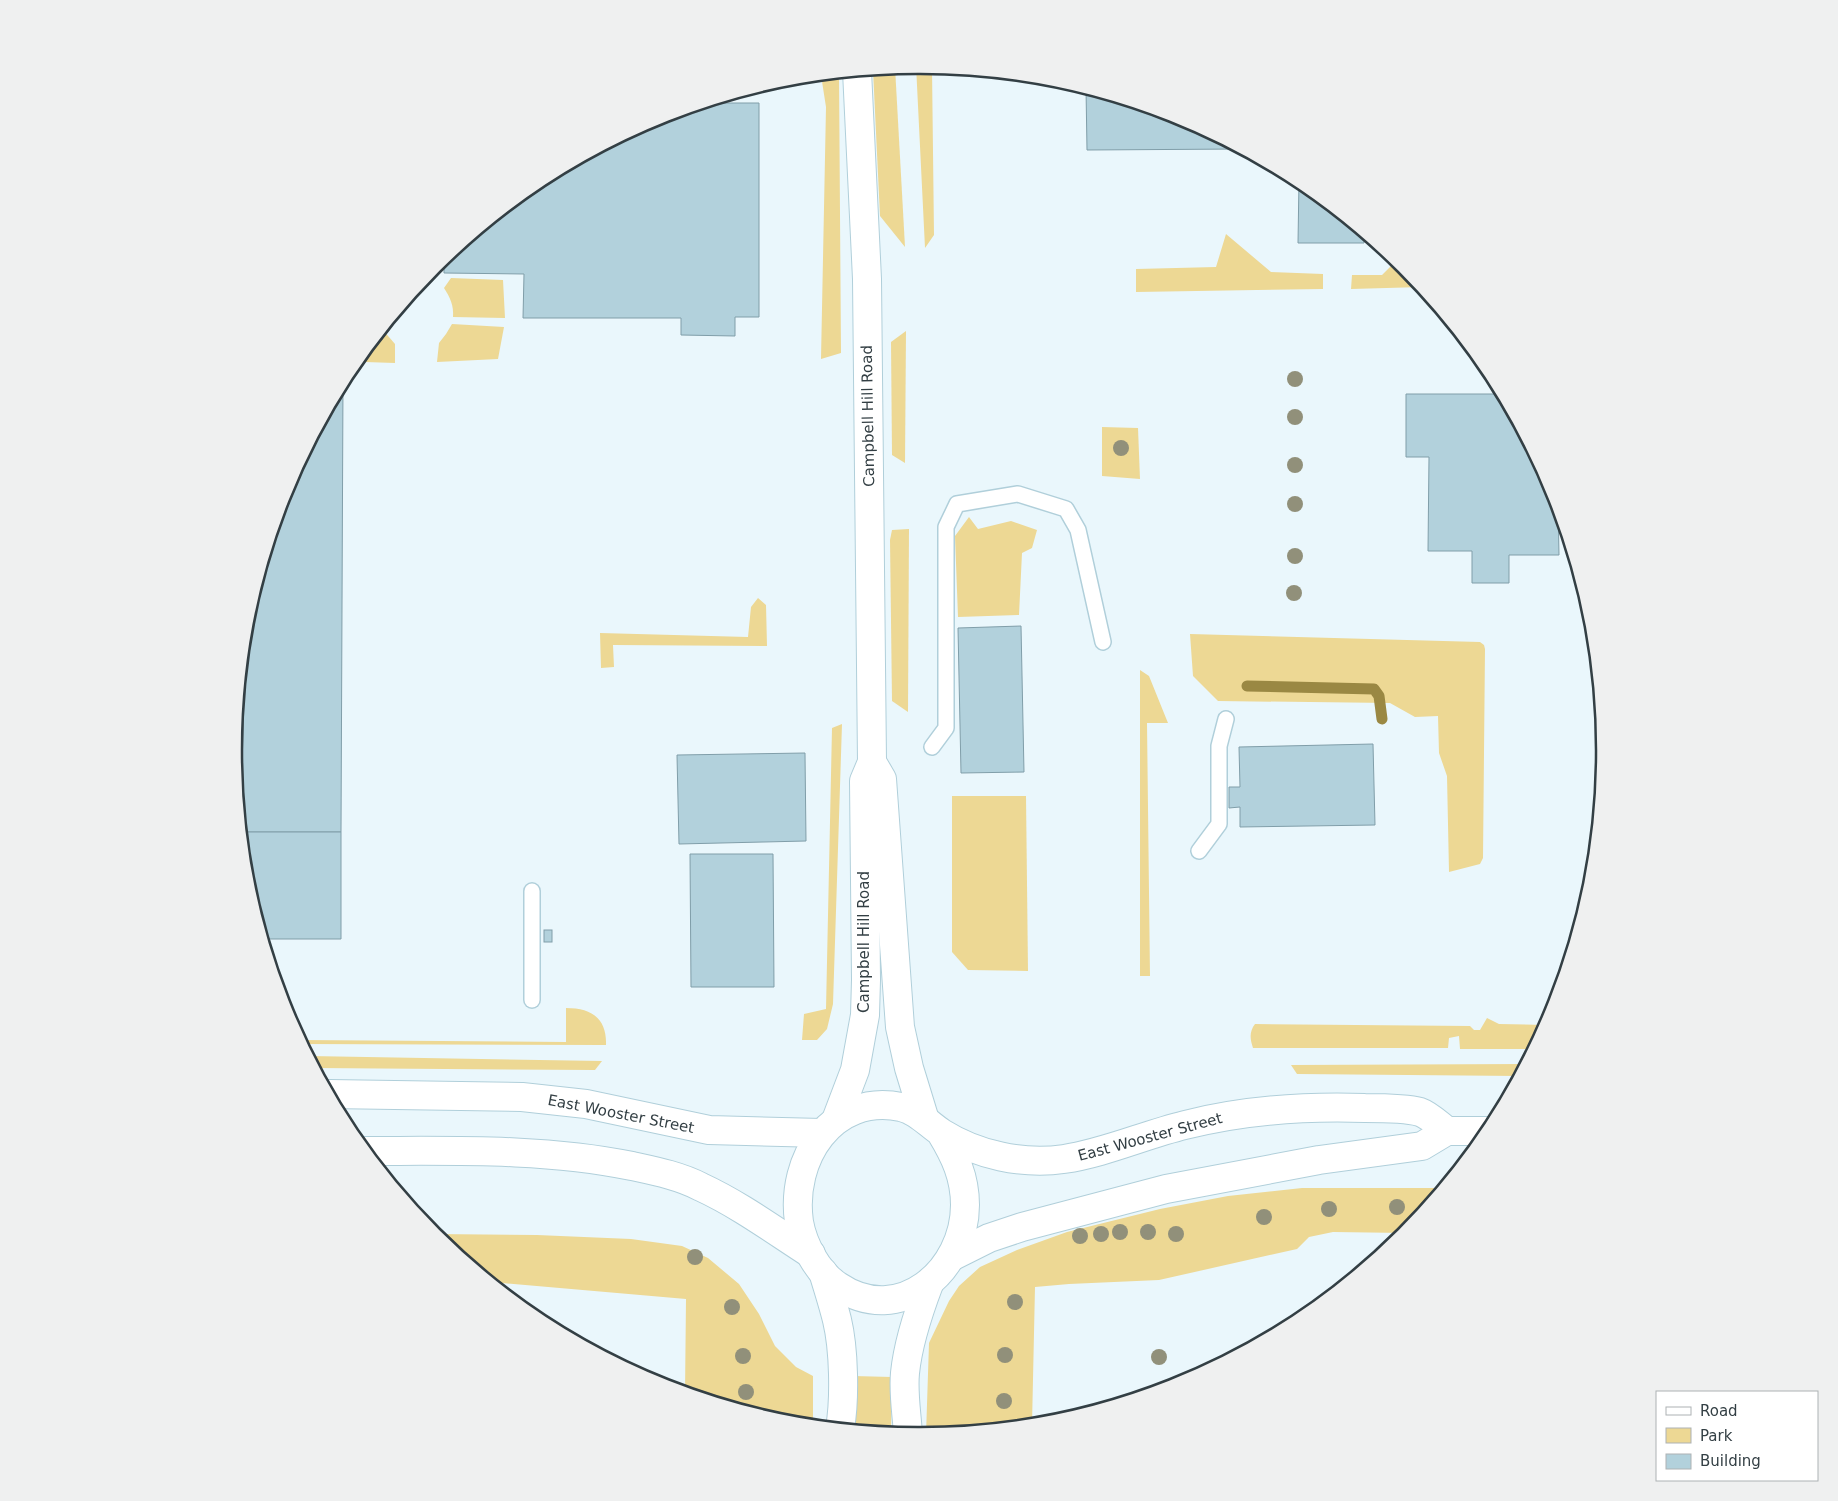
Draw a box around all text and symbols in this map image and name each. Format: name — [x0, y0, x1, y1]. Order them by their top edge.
street label: Campbell Hill Road — [858, 345, 878, 487]
street label: Campbell Hill Road — [855, 871, 873, 1013]
street label: East Wooster Street — [546, 1091, 696, 1137]
street label: East Wooster Street — [1076, 1109, 1224, 1165]
legend — [1656, 1391, 1818, 1481]
text: Road — [1700, 1402, 1738, 1420]
text: Park — [1700, 1427, 1733, 1445]
text: Building — [1700, 1452, 1761, 1470]

